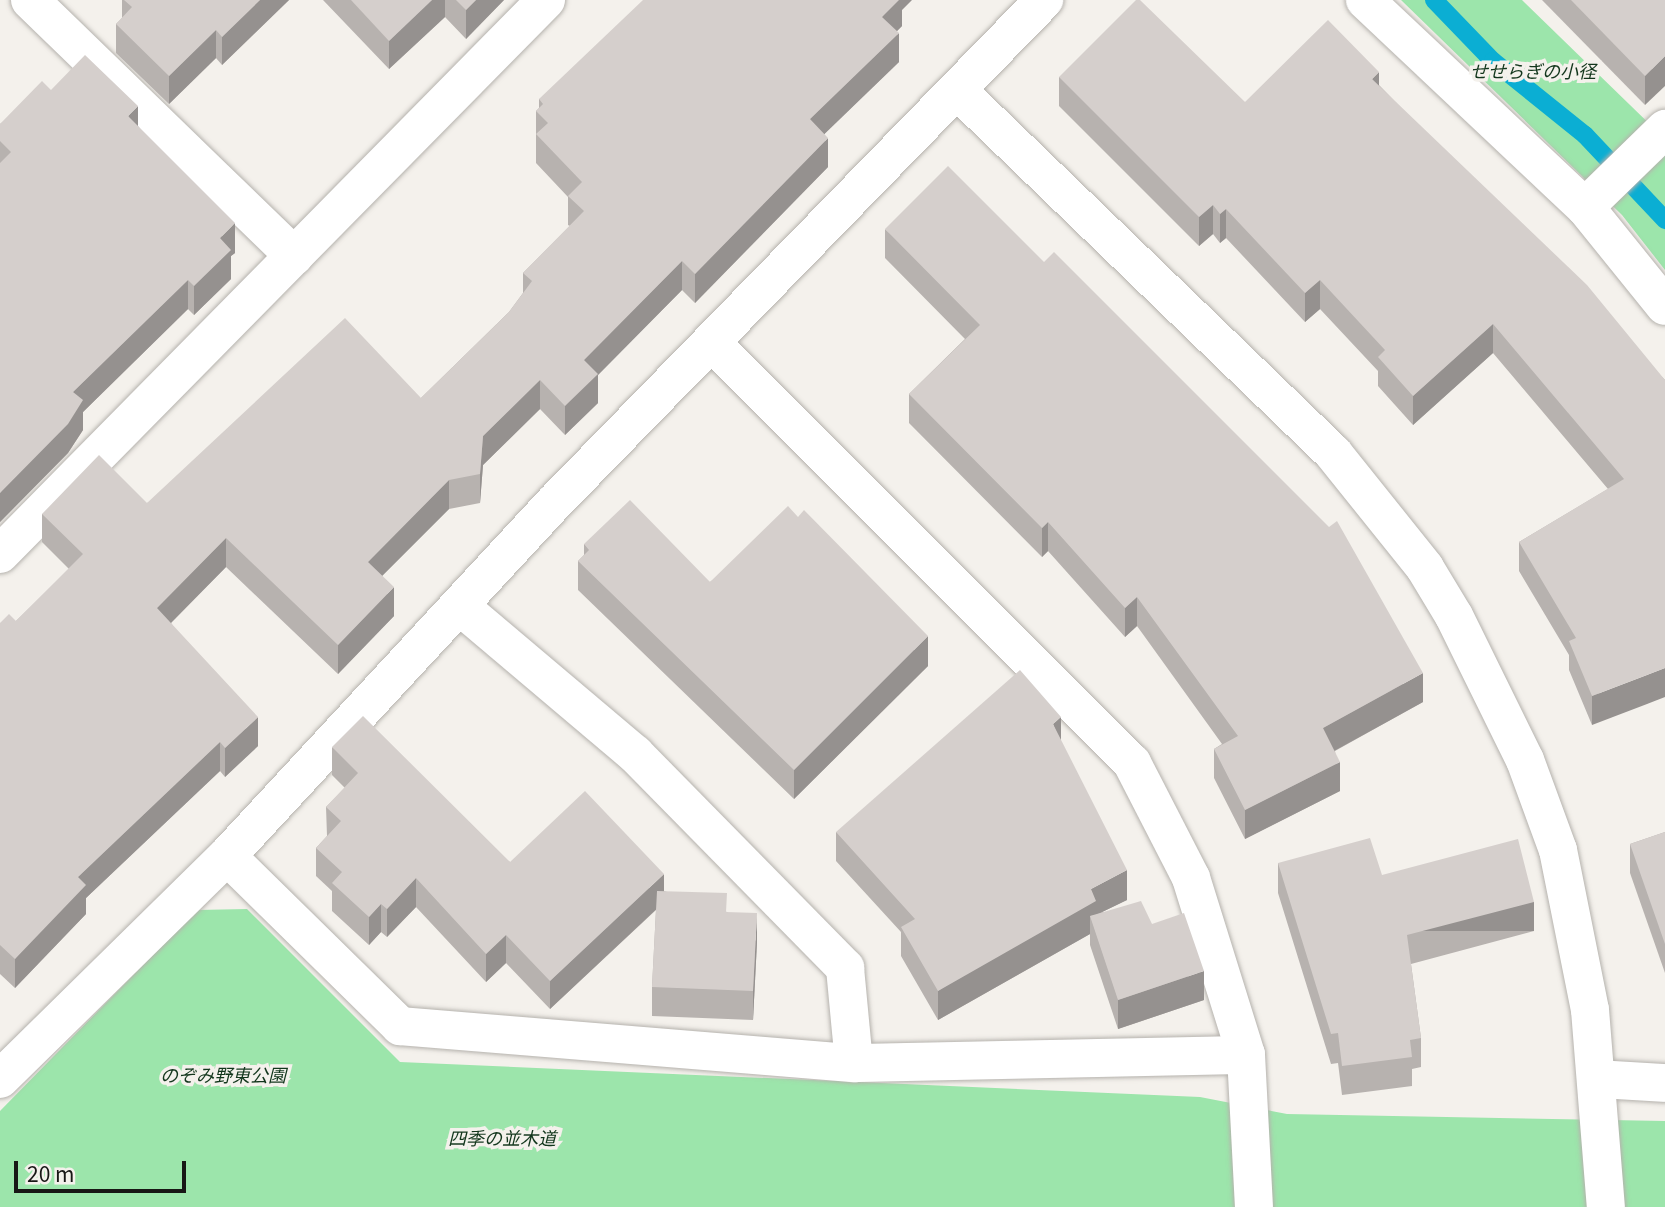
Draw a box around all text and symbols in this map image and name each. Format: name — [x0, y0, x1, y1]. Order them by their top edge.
park label: せせらぎの小径 — [1470, 59, 1596, 81]
park label: のぞみ野東公園 — [160, 1063, 286, 1085]
park label: 四季の並木道 — [448, 1126, 556, 1148]
scale bar — [18, 1148, 189, 1192]
text: 20 m — [27, 1158, 74, 1188]

